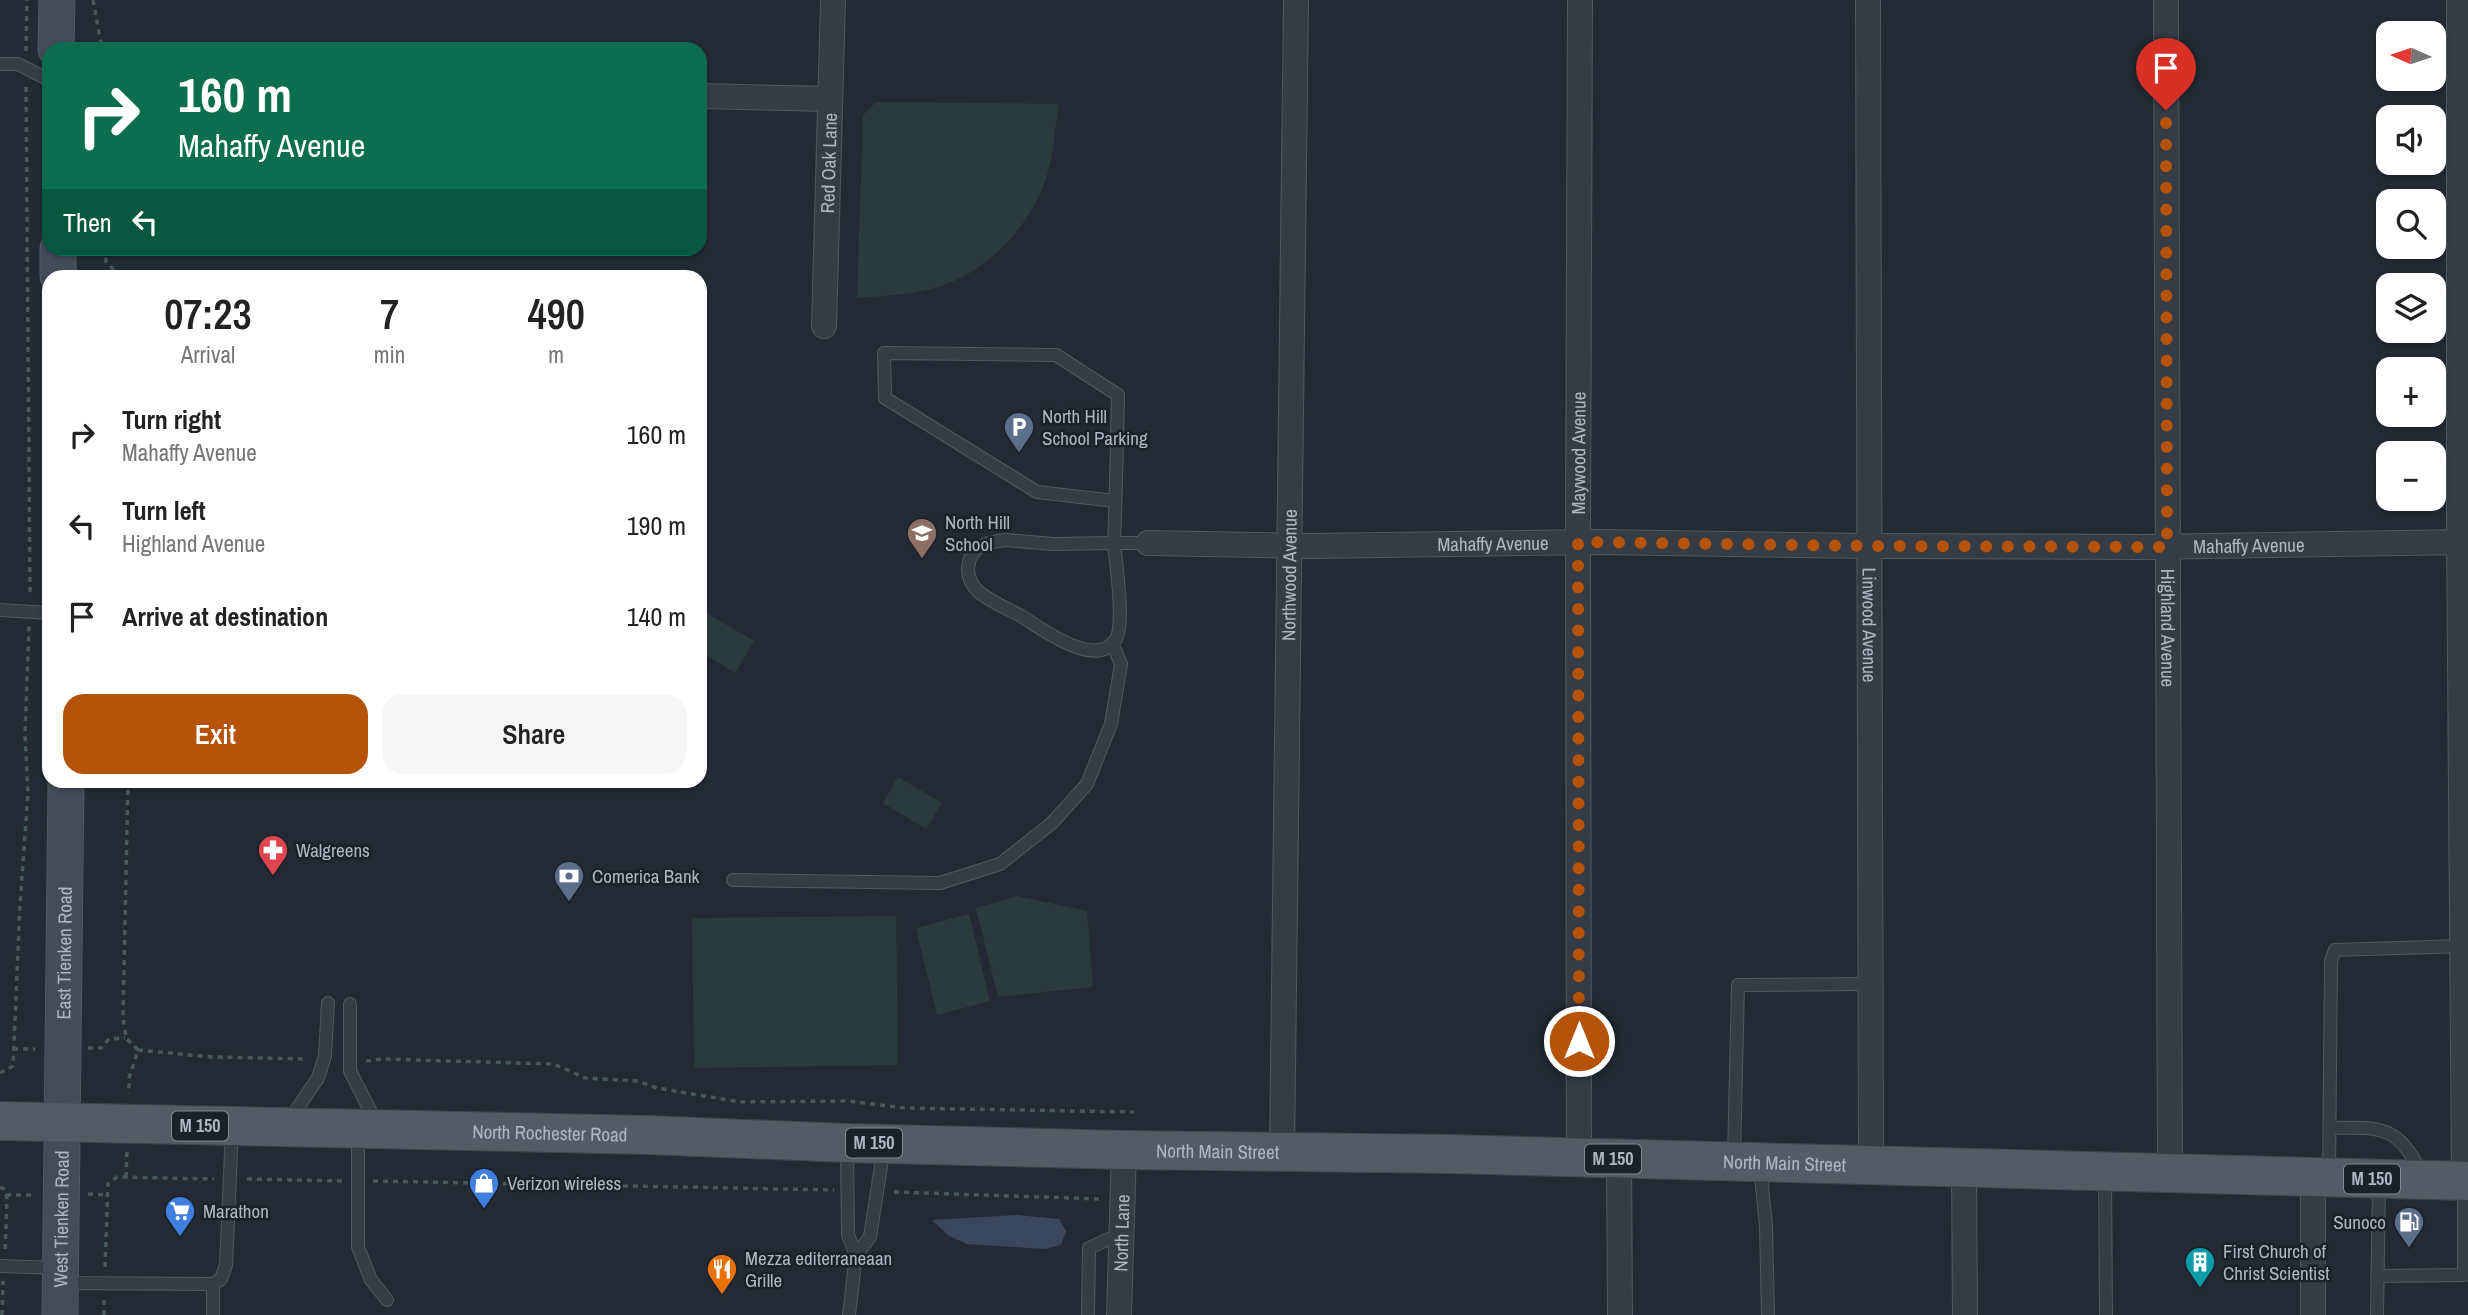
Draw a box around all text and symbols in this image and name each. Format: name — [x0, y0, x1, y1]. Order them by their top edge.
north arrow — [2376, 21, 2446, 91]
map controls — [2376, 21, 2446, 511]
pin — [2136, 38, 2196, 110]
icon: arrive — [2147, 49, 2185, 87]
text: 160 m — [178, 61, 292, 127]
icon: right — [63, 70, 154, 161]
button: sound — [2376, 105, 2446, 175]
street label: Red Oak Lane — [814, 112, 843, 214]
text: Mahaffy Avenue — [178, 124, 365, 167]
button: search — [2376, 189, 2446, 259]
icon: left — [126, 203, 164, 241]
text: Then — [63, 205, 112, 240]
button: layers — [2376, 273, 2446, 343]
text: 07:23 — [164, 286, 252, 342]
text: 7 — [380, 286, 399, 342]
text: 490 — [527, 286, 585, 342]
text: Arrival — [181, 339, 235, 370]
text: min — [374, 339, 405, 370]
text: m — [548, 339, 564, 370]
button: + — [2376, 357, 2446, 427]
street label: Maywood Avenue — [1565, 392, 1592, 514]
text: Turn right — [122, 402, 221, 437]
place label: North Hill School Parking — [1042, 403, 1148, 451]
parking icon: North Hill School Parking — [1002, 410, 1036, 454]
icon: right — [63, 416, 101, 454]
text: 160 m — [627, 417, 686, 452]
text: Mahaffy Avenue — [122, 437, 257, 468]
button: − — [2376, 441, 2446, 511]
text: Turn left — [122, 493, 206, 528]
icon: left — [63, 507, 101, 545]
text: 190 m — [627, 508, 686, 543]
place label: North Hill School — [945, 509, 1010, 557]
street label: Northwood Avenue — [1275, 509, 1303, 641]
school or university icon: North Hill School — [905, 516, 939, 560]
text: Highland Avenue — [122, 528, 265, 559]
street label: Mahaffy Avenue — [1437, 530, 1549, 557]
street label: Mahaffy Avenue — [2193, 532, 2305, 559]
street label: Linwood Avenue — [1856, 567, 1883, 683]
street label: Highland Avenue — [2155, 569, 2181, 687]
icon: arrive — [63, 598, 101, 636]
text: Arrive at destination — [122, 599, 328, 634]
text: 140 m — [627, 599, 686, 634]
button: Exit — [63, 694, 368, 774]
button: Share — [382, 694, 686, 774]
pharmacy icon: Walgreens — [256, 833, 290, 877]
place label: Walgreens — [296, 837, 370, 863]
bank icon: Comerica Bank — [552, 859, 586, 903]
place label: Comerica Bank — [592, 863, 700, 889]
street label: East Tienken Road — [50, 886, 78, 1020]
position arrow — [1542, 1004, 1616, 1078]
road number: M 150 — [172, 1112, 228, 1140]
street label: North Rochester Road — [472, 1118, 628, 1148]
road number: M 150 — [846, 1128, 902, 1158]
street label: North Main Street — [1156, 1137, 1280, 1165]
road number: M 150 — [1585, 1144, 1641, 1174]
street label: North Main Street — [1723, 1148, 1847, 1178]
street label: West Tienken Road — [47, 1150, 75, 1288]
road number: M 150 — [2344, 1164, 2400, 1194]
shop icon: Verizon wireless — [467, 1166, 501, 1210]
place label: Verizon wireless — [507, 1170, 622, 1196]
supermarket icon: Marathon — [163, 1194, 197, 1238]
street label: North Lane — [1107, 1194, 1136, 1272]
place label: Marathon — [203, 1198, 269, 1224]
fuel station icon: Sunoco — [2392, 1205, 2426, 1249]
place label: Sunoco — [2333, 1209, 2386, 1235]
place label: First Church of Christ Scientist — [2223, 1238, 2330, 1286]
place label: Mezza editerraneaan Grille — [745, 1245, 892, 1293]
building icon: First Church of Christ Scientist — [2183, 1245, 2217, 1289]
restaurant icon: Mezza editerraneaan Grille — [705, 1252, 739, 1296]

